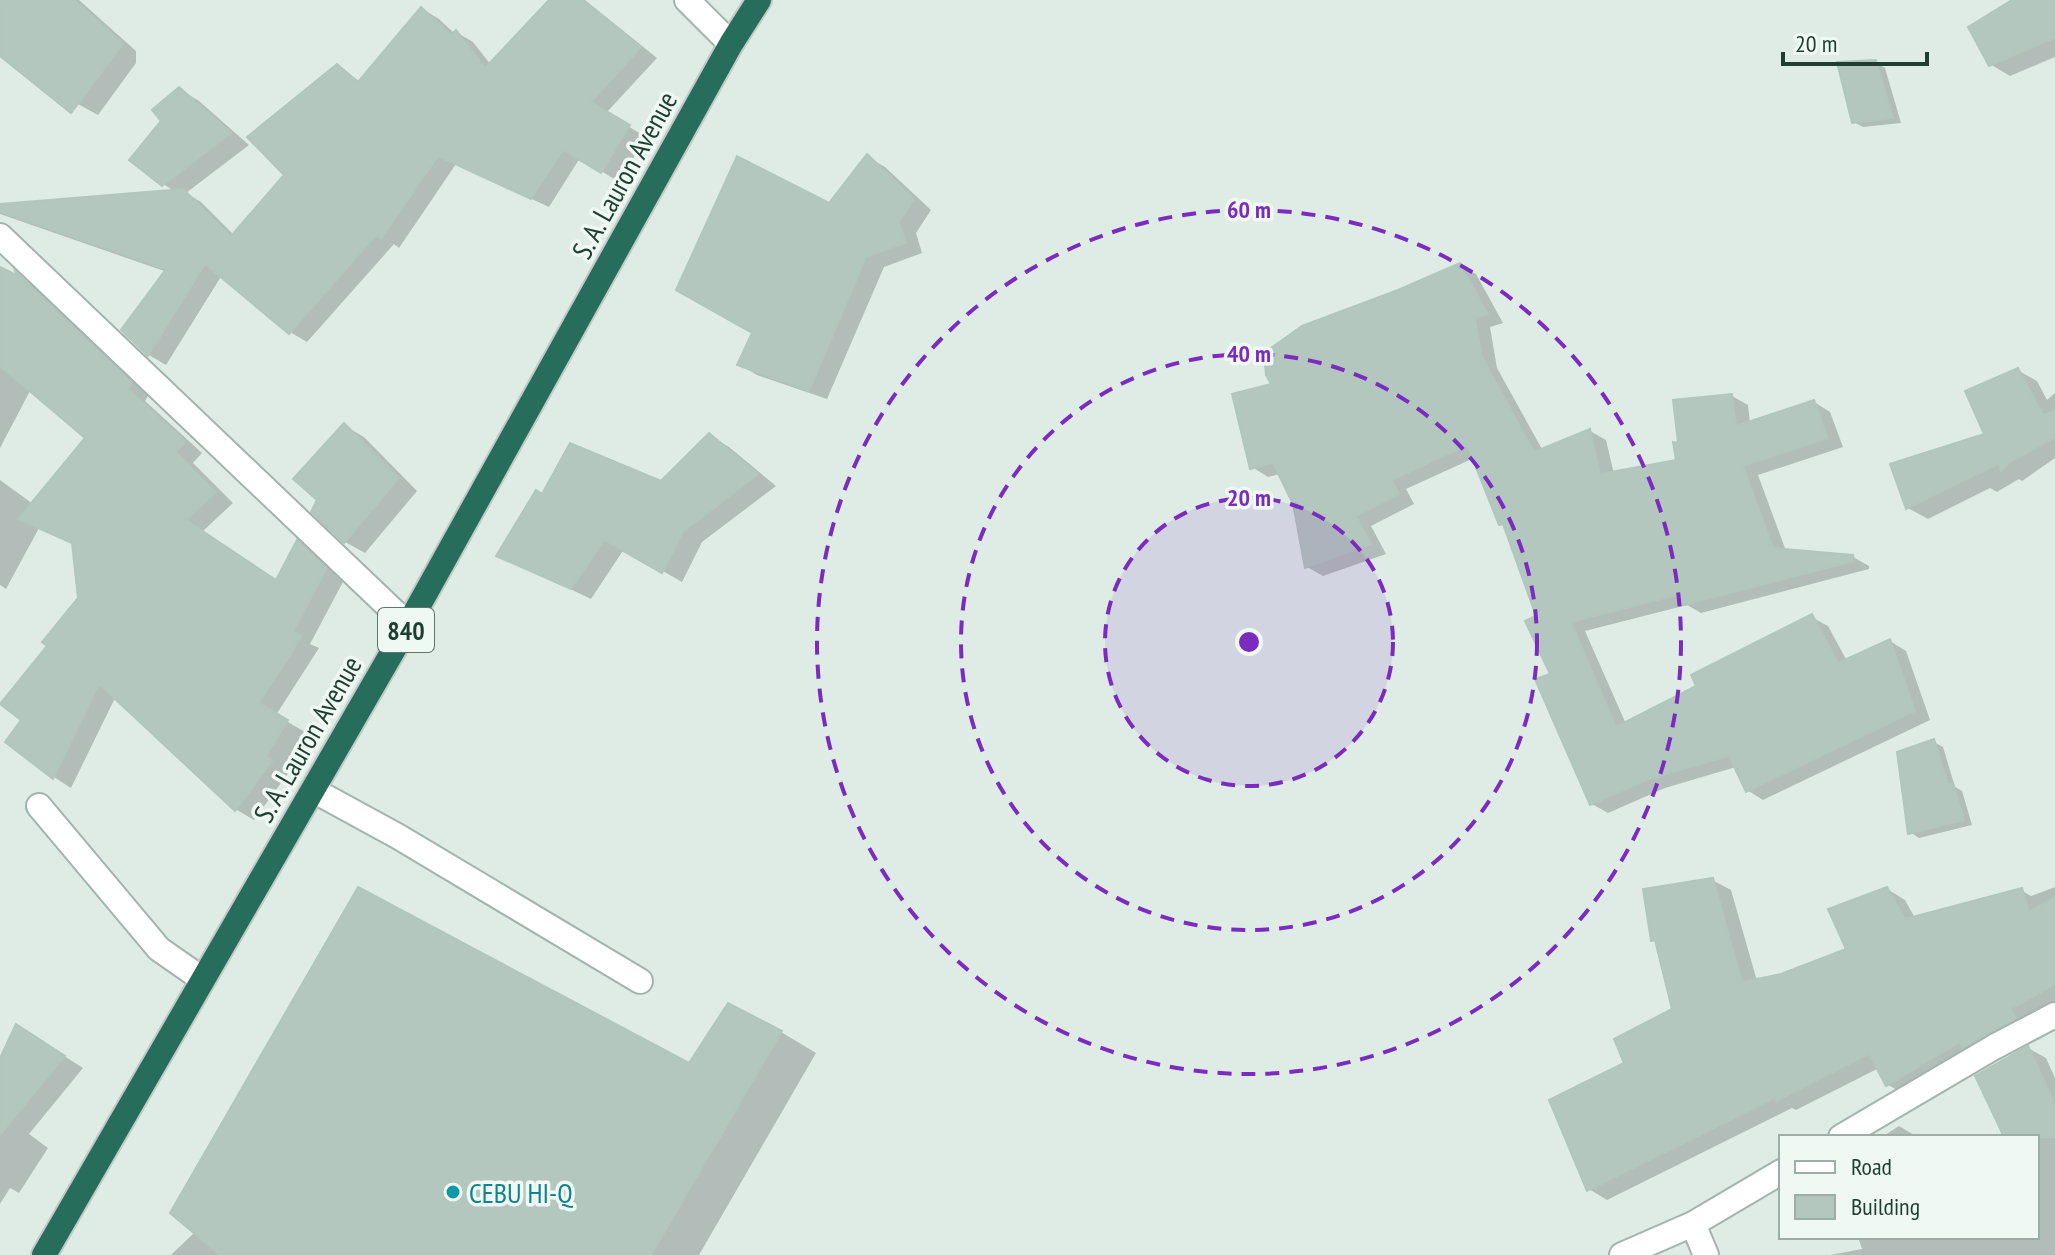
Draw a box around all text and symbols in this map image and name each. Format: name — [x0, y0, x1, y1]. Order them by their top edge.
scale bar — [1783, 16, 1927, 66]
text: 20 m — [1795, 28, 1837, 59]
street label: S. A. Lauron Avenue — [563, 85, 685, 265]
text: 60 m — [1227, 194, 1271, 225]
text: 40 m — [1227, 338, 1271, 369]
text: 20 m — [1227, 482, 1271, 513]
road number: 840 — [378, 608, 434, 652]
centre of rings — [1235, 628, 1263, 656]
street label: S. A. Lauron Avenue — [245, 649, 369, 829]
legend — [1779, 1135, 2039, 1239]
text: Road — [1851, 1151, 1892, 1182]
place label: CEBU HI-Q — [469, 1174, 573, 1211]
marker: CEBU HI-Q — [444, 1183, 462, 1201]
text: Building — [1851, 1191, 1920, 1222]

